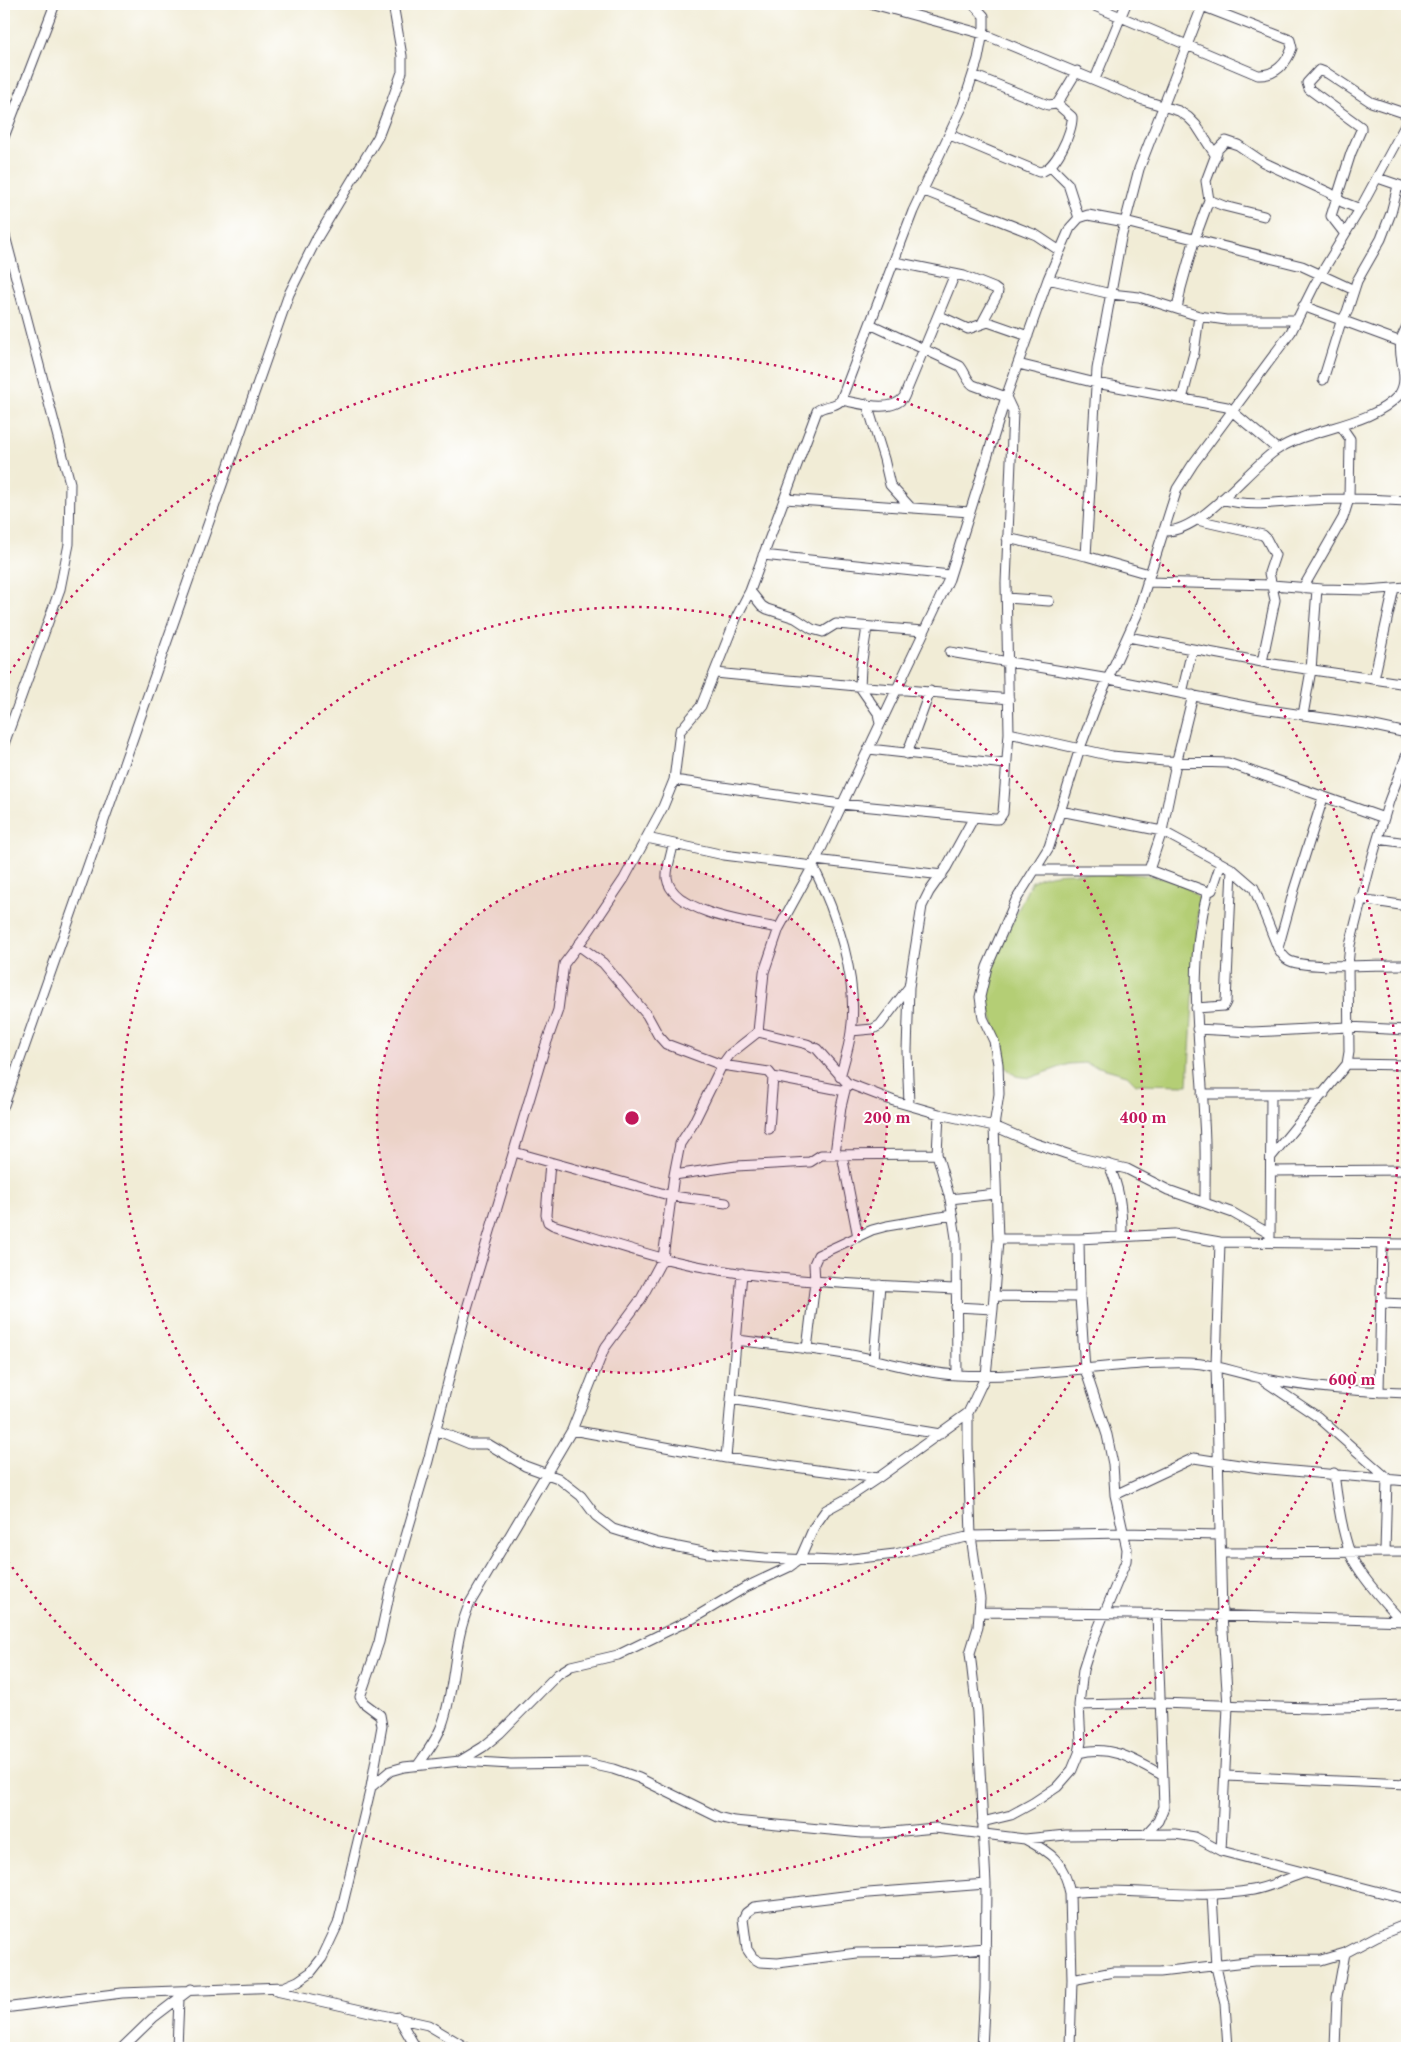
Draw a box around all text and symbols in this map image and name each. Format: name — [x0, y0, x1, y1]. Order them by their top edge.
text: 200 m — [864, 1108, 910, 1127]
text: 400 m — [1120, 1108, 1166, 1127]
centre of rings — [623, 1109, 641, 1127]
text: 600 m — [1329, 1370, 1375, 1389]

